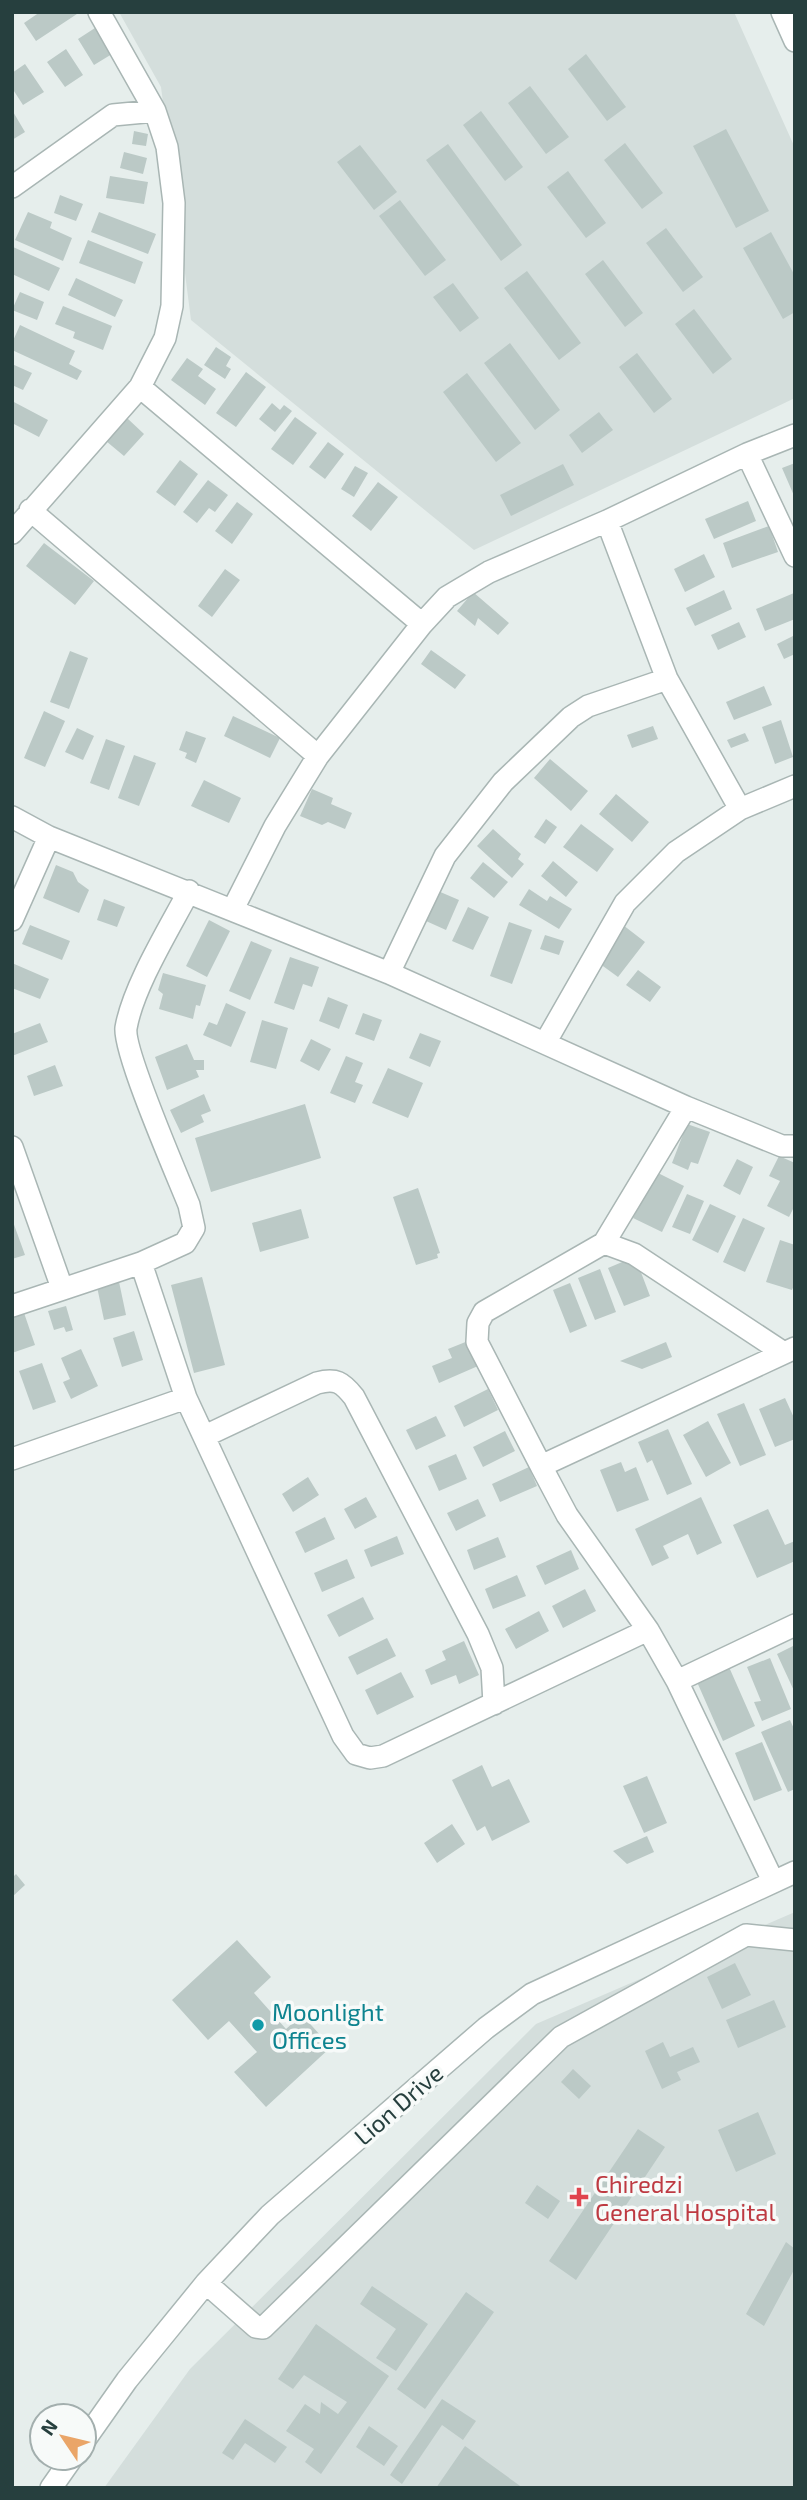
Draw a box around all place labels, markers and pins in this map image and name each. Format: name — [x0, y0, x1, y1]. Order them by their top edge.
place label: Moonlight Offices — [272, 1997, 384, 2054]
marker: Moonlight Offices — [250, 2017, 266, 2033]
place label: Chiredzi General Hospital — [595, 2169, 776, 2226]
marker: Chiredzi General Hospital — [569, 2187, 589, 2207]

